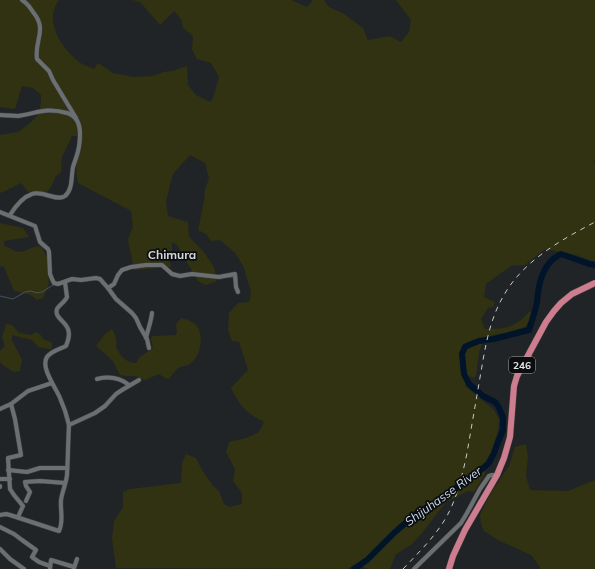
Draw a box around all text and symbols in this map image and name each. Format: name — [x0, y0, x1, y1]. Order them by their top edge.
district label: Chimura — [148, 247, 196, 262]
road number: 246 — [509, 357, 535, 373]
water label: Shijuhasse River — [402, 463, 485, 529]

